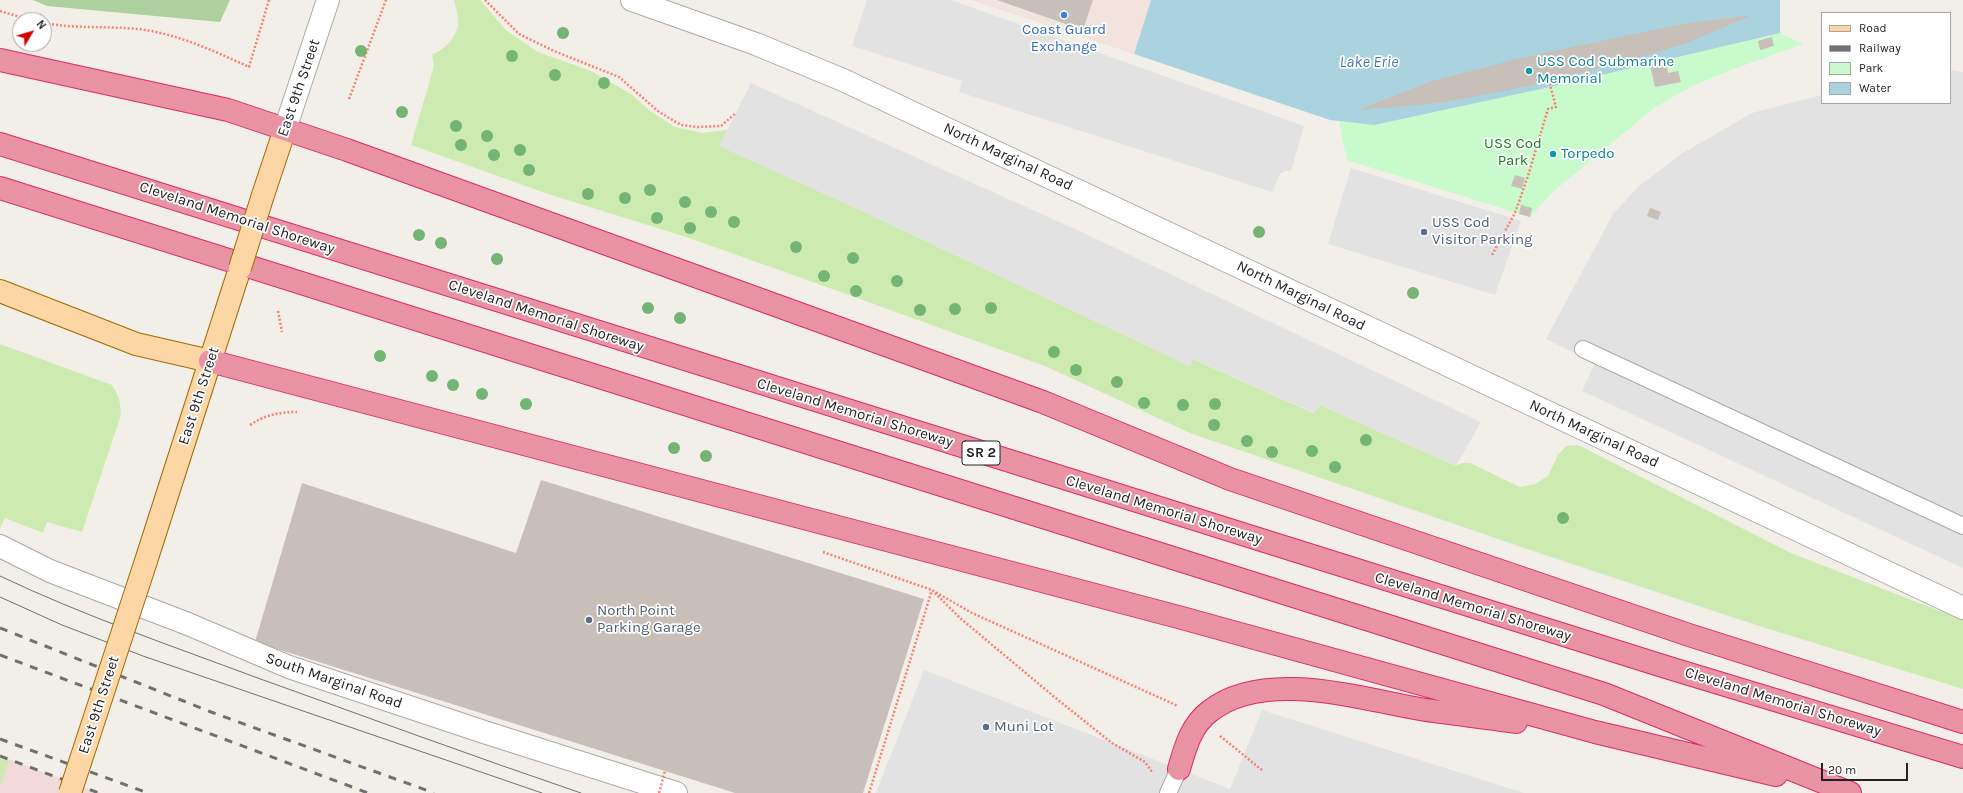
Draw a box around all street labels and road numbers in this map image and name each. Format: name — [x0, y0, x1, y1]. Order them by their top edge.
street label: East 9th Street — [274, 37, 324, 139]
street label: North Marginal Road — [940, 119, 1076, 195]
street label: Cleveland Memorial Shoreway — [137, 178, 337, 258]
street label: North Marginal Road — [1234, 257, 1368, 335]
street label: Cleveland Memorial Shoreway — [446, 276, 646, 356]
street label: East 9th Street — [175, 345, 223, 447]
street label: Cleveland Memorial Shoreway — [755, 375, 955, 451]
street label: North Marginal Road — [1526, 396, 1662, 472]
road number: SR 2 — [962, 441, 1000, 465]
street label: Cleveland Memorial Shoreway — [1064, 472, 1264, 548]
street label: Cleveland Memorial Shoreway — [1373, 569, 1573, 645]
street label: South Marginal Road — [263, 649, 405, 713]
street label: East 9th Street — [75, 654, 123, 756]
street label: Cleveland Memorial Shoreway — [1683, 664, 1883, 740]

